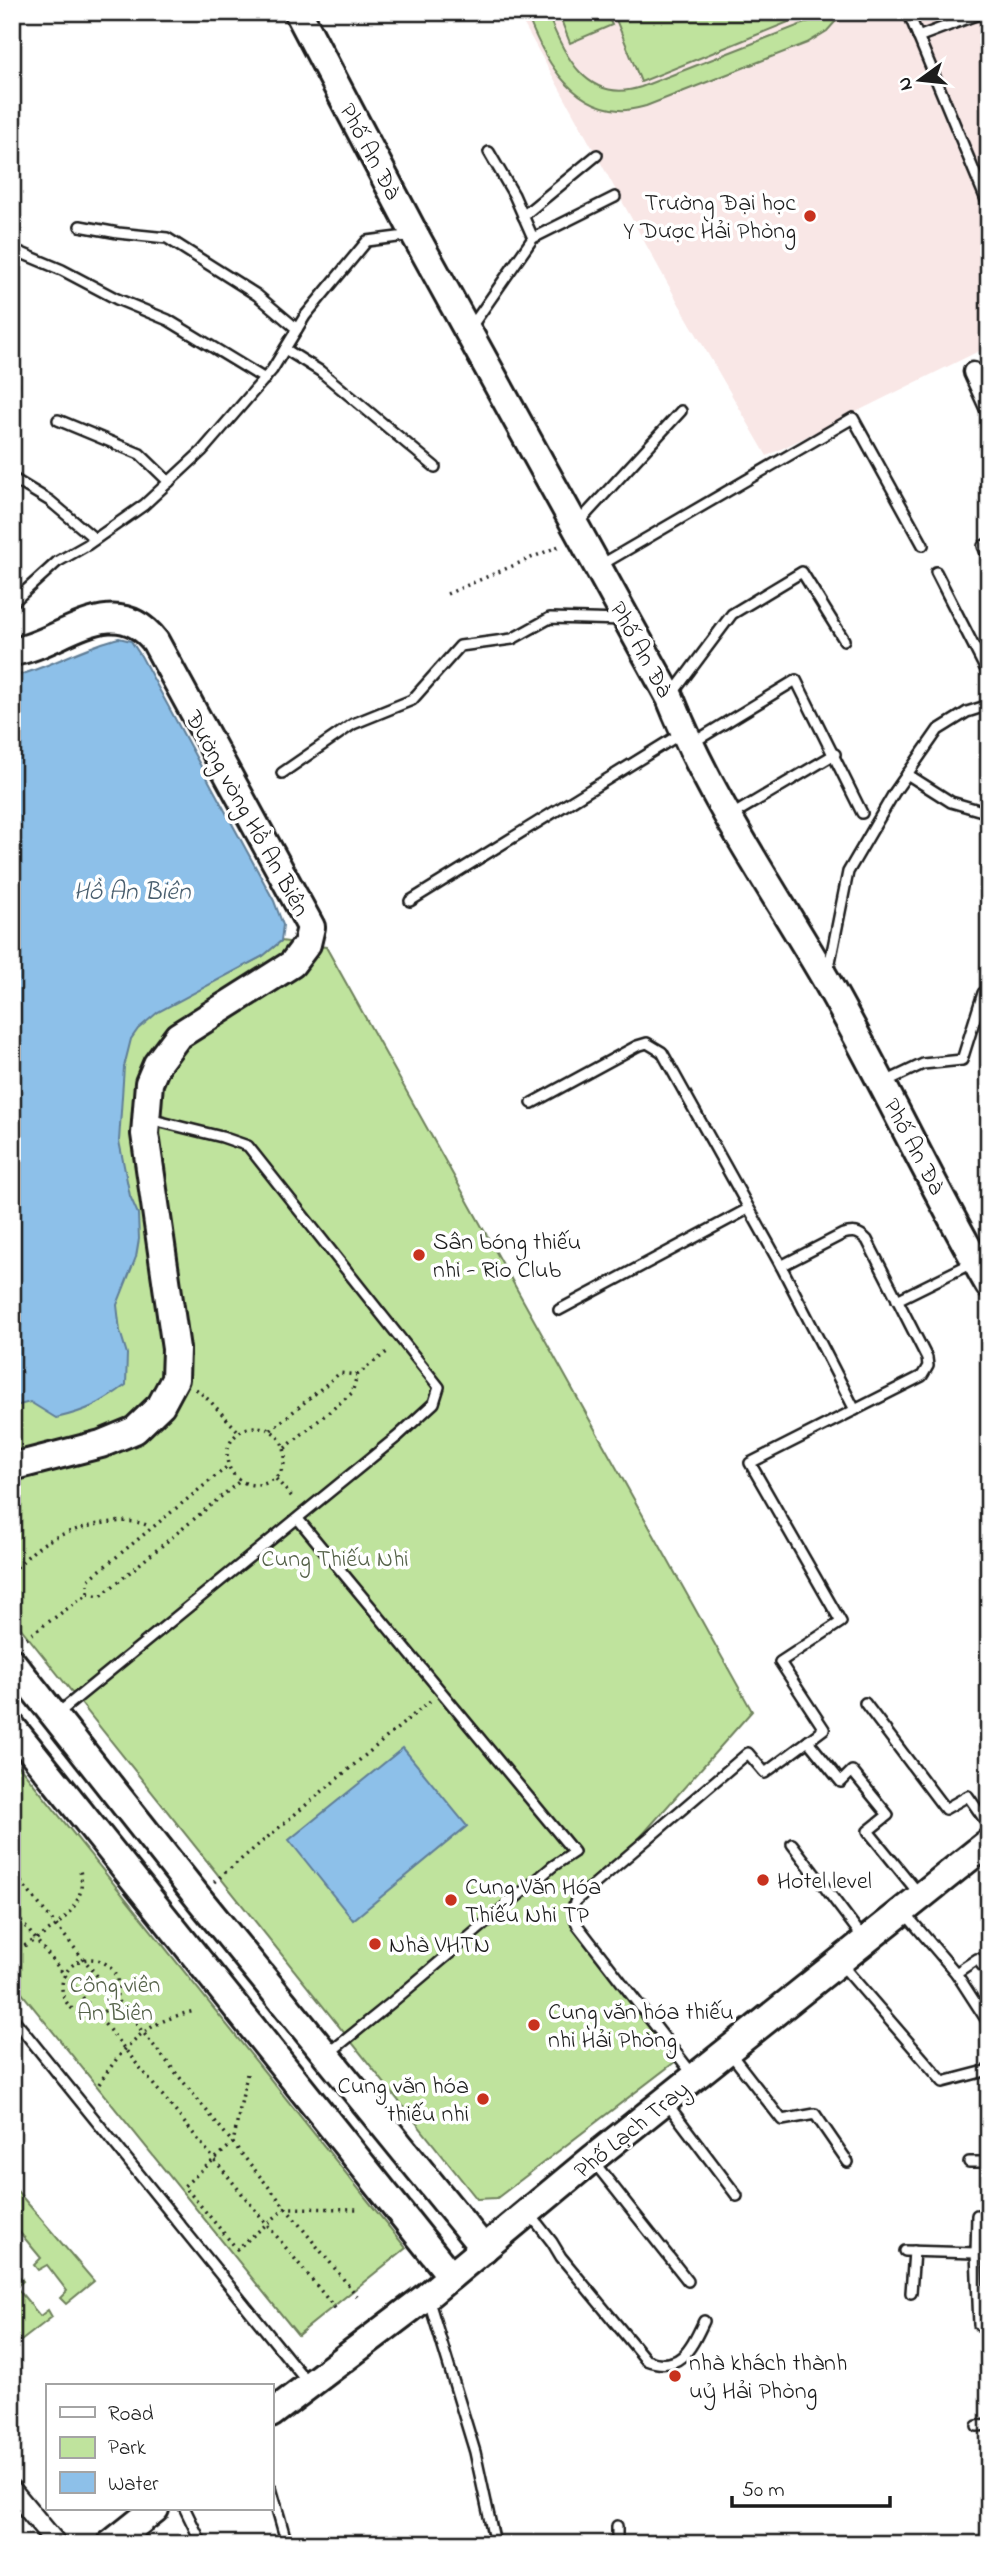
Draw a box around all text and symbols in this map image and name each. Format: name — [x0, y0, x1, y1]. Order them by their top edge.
north arrow — [886, 46, 956, 116]
text: N — [891, 74, 921, 93]
street label: Phố An Đà — [329, 98, 409, 207]
place label: Trường Đại học Y Dược Hải Phòng — [623, 187, 796, 250]
marker: Trường Đại học Y Dược Hải Phòng — [802, 208, 818, 224]
street label: Phố An Đà — [599, 596, 681, 704]
street label: Đường vòng Hồ An Biên — [174, 704, 317, 924]
water label: Hồ An Biên — [73, 874, 192, 912]
street label: Phố An Đà — [873, 1093, 953, 1202]
place label: Sân bóng thiếu nhi - Rio Club — [433, 1226, 581, 1289]
marker: Sân bóng thiếu nhi - Rio Club — [411, 1247, 427, 1263]
park label: Cung Thiếu Nhi — [261, 1543, 409, 1578]
place label: Hotel level — [777, 1865, 872, 1900]
place label: Cung Văn Hóa Thiếu Nhi TP — [465, 1871, 601, 1934]
marker: Hotel level — [755, 1872, 771, 1888]
marker: Cung Văn Hóa Thiếu Nhi TP — [443, 1892, 459, 1908]
place label: Nhà VHTN — [389, 1929, 490, 1964]
marker: Nhà VHTN — [367, 1936, 383, 1952]
park label: Công viên An Biên — [70, 1969, 160, 2032]
place label: Cung văn hóa thiếu nhi Hải Phòng — [548, 1996, 734, 2059]
marker: Cung văn hóa thiếu nhi Hải Phòng — [526, 2017, 542, 2033]
place label: Cung văn hóa thiếu nhi — [337, 2070, 469, 2133]
street label: Phố Lạch Tray — [567, 2073, 699, 2189]
marker: Cung văn hóa thiếu nhi — [475, 2091, 491, 2107]
place label: nhà khách thành uỷ Hải Phòng — [689, 2347, 847, 2411]
marker: nhà khách thành uỷ Hải Phòng — [667, 2368, 683, 2384]
legend — [46, 2384, 273, 2510]
text: Road — [108, 2400, 154, 2430]
text: Park — [108, 2434, 147, 2464]
scale bar — [732, 2465, 889, 2509]
text: Water — [108, 2470, 159, 2500]
text: 50 m — [742, 2476, 785, 2506]

